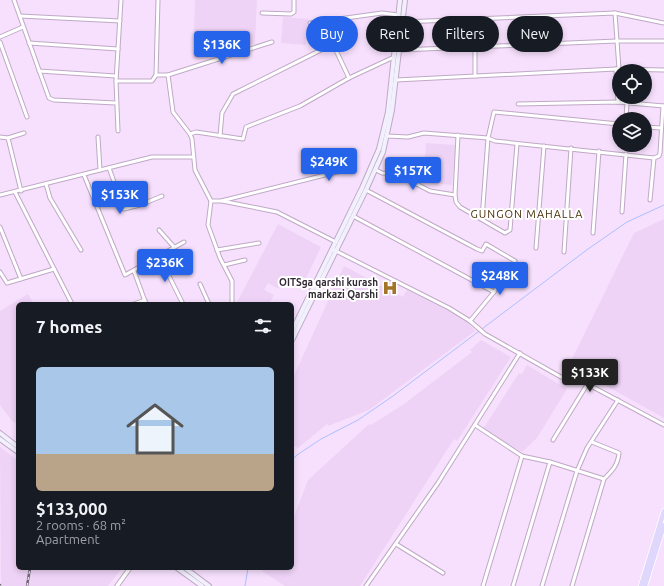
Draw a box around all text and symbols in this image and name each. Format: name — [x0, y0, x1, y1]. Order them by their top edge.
chip: Buy — [306, 16, 358, 52]
chip: Rent — [366, 16, 424, 52]
chip: Filters — [432, 16, 499, 52]
chip: New — [507, 16, 563, 52]
pin: $136K — [194, 31, 250, 65]
text: $136K — [203, 37, 241, 51]
map controls — [612, 64, 652, 152]
button: locate — [612, 64, 652, 104]
button: layers — [612, 112, 652, 152]
pin: $249K — [301, 148, 357, 182]
text: $249K — [310, 154, 348, 168]
pin: $157K — [385, 157, 441, 191]
text: $157K — [394, 163, 432, 177]
pin: $153K — [92, 181, 148, 215]
text: $153K — [101, 187, 139, 201]
district label: GUNGON MAHALLA — [470, 208, 584, 220]
pin: $236K — [137, 249, 193, 283]
text: $236K — [146, 255, 184, 269]
pin: $248K — [472, 262, 528, 296]
text: $248K — [481, 268, 519, 282]
place label: OITSga qarshi kurash markazi Qarshi — [279, 277, 378, 300]
hospital icon: OITSga qarshi kurash markazi Qarshi — [381, 279, 399, 297]
icon: filters — [252, 315, 274, 337]
text: 7 homes — [36, 317, 102, 336]
pin: $133K — [562, 359, 618, 393]
text: $133K — [571, 365, 609, 379]
icon: home — [119, 393, 191, 465]
text: $133,000 — [36, 499, 107, 518]
text: 2 rooms · 68 m² — [36, 518, 126, 532]
text: Apartment — [36, 532, 100, 546]

